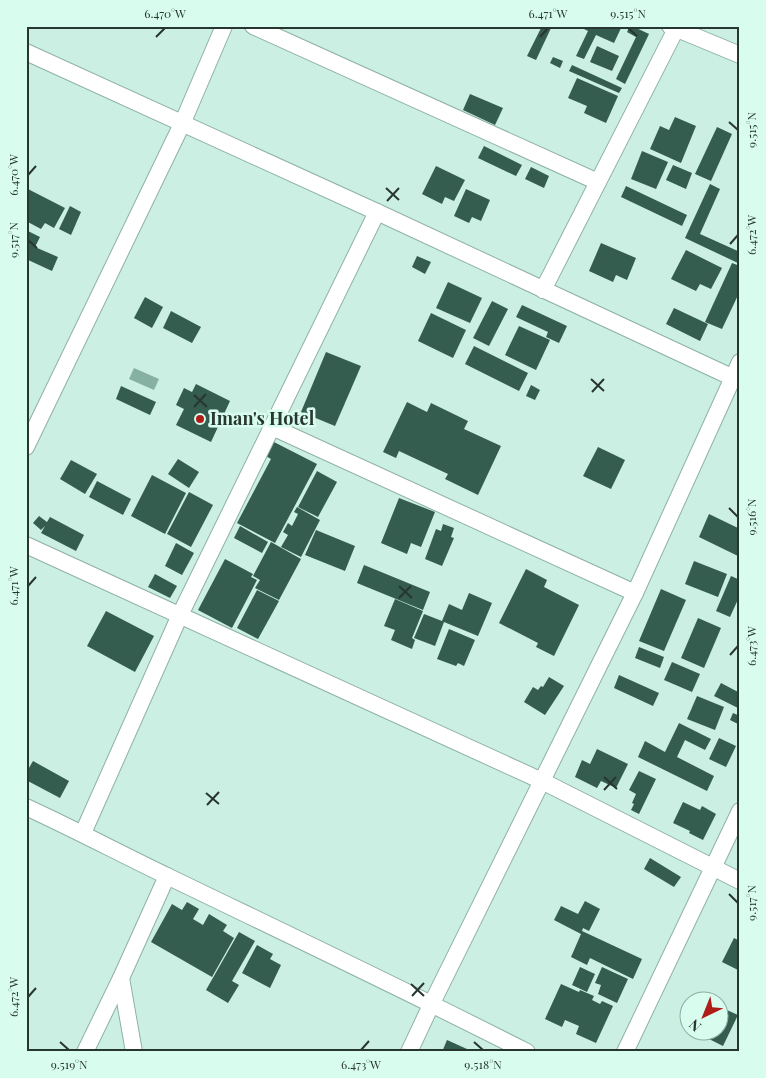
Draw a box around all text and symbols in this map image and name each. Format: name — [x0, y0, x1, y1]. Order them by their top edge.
text: 6.470°W — [144, 5, 186, 21]
text: 6.471°W — [528, 5, 568, 21]
text: 9.515°N — [610, 5, 646, 21]
text: 9.515°N — [743, 112, 759, 148]
text: 6.470°W — [5, 154, 21, 196]
text: 6.472°W — [743, 215, 759, 255]
text: 9.517°N — [5, 222, 21, 258]
place label: Iman's Hotel — [210, 406, 315, 430]
marker: Iman's Hotel — [194, 413, 206, 425]
text: 9.516°N — [743, 498, 759, 536]
text: 6.471°W — [5, 566, 21, 606]
text: 6.473°W — [743, 626, 759, 666]
text: 9.517°N — [743, 885, 759, 921]
text: 6.472°W — [5, 977, 21, 1017]
north arrow — [678, 990, 728, 1040]
text: N — [685, 1015, 705, 1036]
text: 9.519°N — [51, 1056, 88, 1072]
text: 6.473°W — [341, 1056, 381, 1072]
text: 9.518°N — [464, 1056, 502, 1072]

